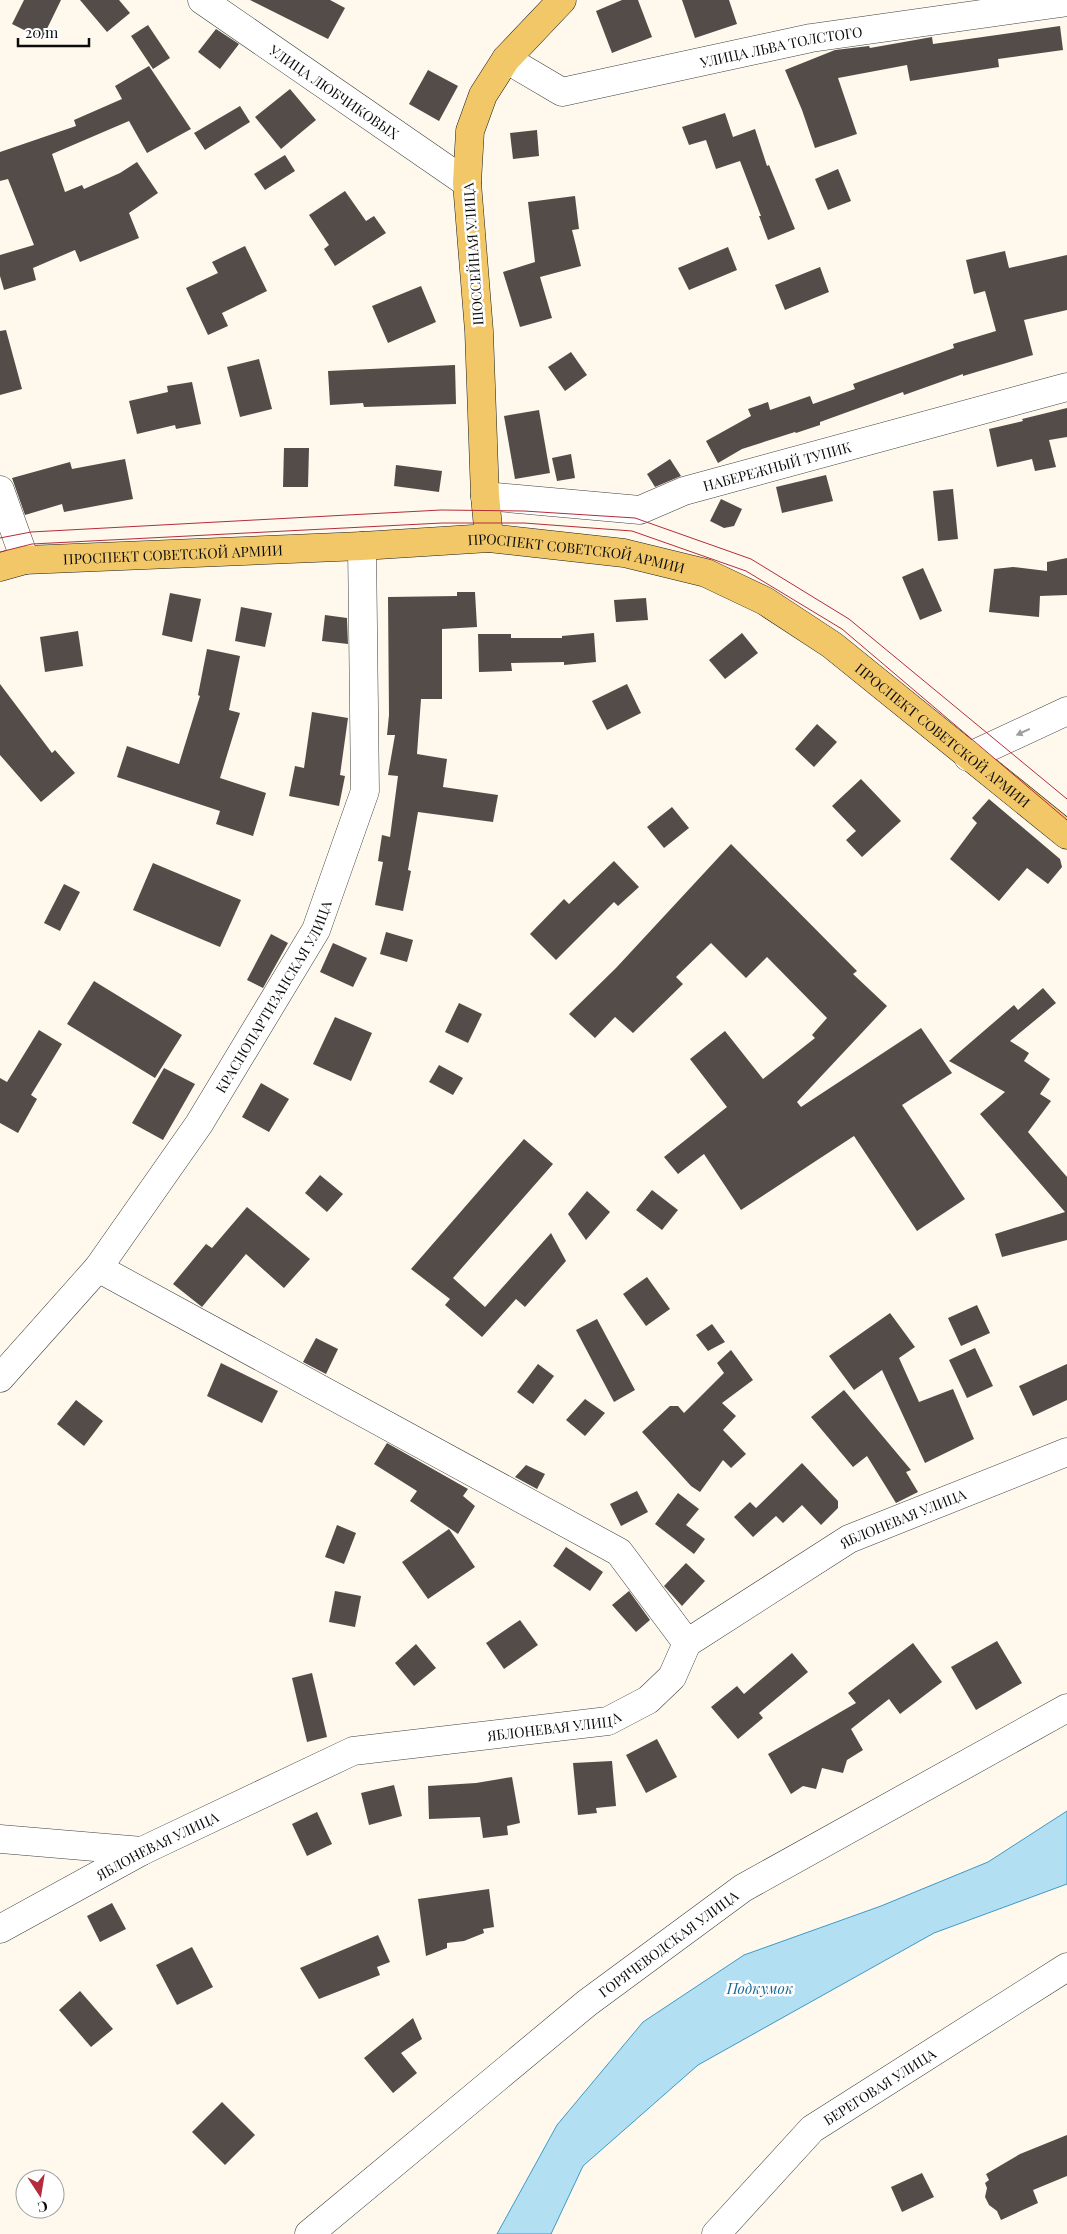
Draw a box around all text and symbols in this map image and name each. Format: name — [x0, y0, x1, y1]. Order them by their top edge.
scale bar — [18, 15, 89, 47]
street label: УЛИЦА ЛЬВА ТОЛСТОГО — [697, 21, 864, 72]
text: 20 m — [25, 22, 59, 42]
street label: УЛИЦА ЛЮБЧИКОВЫХ — [265, 40, 403, 143]
street label: ШОССЕЙНАЯ УЛИЦА — [459, 182, 487, 326]
street label: НАБЕРЕЖНЫЙ ТУПИК — [701, 436, 854, 495]
street label: ПРОСПЕКТ СОВЕТСКОЙ АРМИИ — [467, 528, 687, 577]
street label: ПРОСПЕКТ СОВЕТСКОЙ АРМИИ — [63, 540, 283, 568]
street label: ПРОСПЕКТ СОВЕТСКОЙ АРМИИ — [852, 658, 1035, 811]
one-way arrow — [1016, 728, 1030, 736]
street label: КРАСНОПАРТИЗАНСКАЯ УЛИЦА — [211, 898, 335, 1096]
street label: ЯБЛОНЕВАЯ УЛИЦА — [835, 1484, 969, 1553]
street label: ЯБЛОНЕВАЯ УЛИЦА — [485, 1706, 624, 1745]
street label: ЯБЛОНЕВАЯ УЛИЦА — [92, 1807, 221, 1885]
street label: ГОРЯЧЕВОДСКАЯ УЛИЦА — [594, 1885, 742, 2001]
water label: Подкумок — [726, 1978, 793, 1998]
street label: БЕРЕГОВАЯ УЛИЦА — [820, 2043, 939, 2129]
north arrow — [15, 2169, 65, 2219]
text: С — [36, 2197, 50, 2218]

